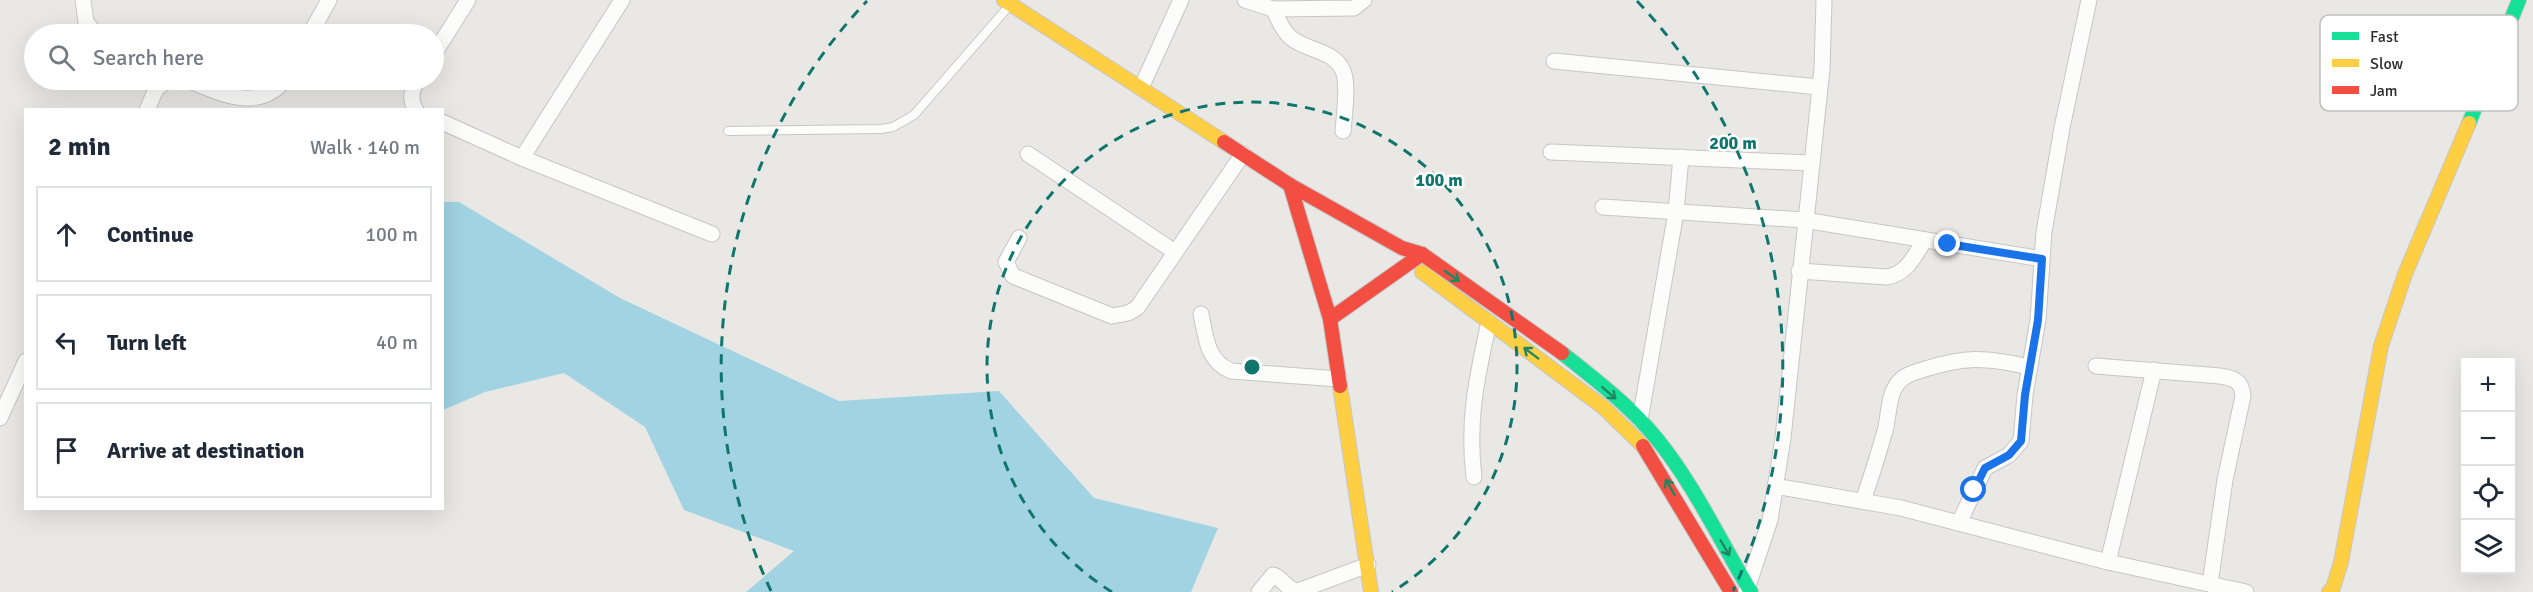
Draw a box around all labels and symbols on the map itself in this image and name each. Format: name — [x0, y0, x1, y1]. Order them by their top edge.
legend — [2320, 15, 2518, 111]
text: Fast — [2370, 27, 2399, 47]
text: Slow — [2370, 54, 2404, 74]
text: Jam — [2370, 81, 2398, 101]
text: 200 m — [1709, 132, 1757, 154]
text: 100 m — [1415, 169, 1463, 191]
route end — [1934, 230, 1960, 256]
one-way arrow — [1444, 270, 1460, 282]
one-way arrow — [1523, 347, 1539, 360]
centre of rings — [1242, 357, 1262, 377]
one-way arrow — [1601, 386, 1616, 400]
route start — [1960, 476, 1986, 502]
one-way arrow — [1664, 479, 1676, 496]
one-way arrow — [1720, 538, 1731, 556]

